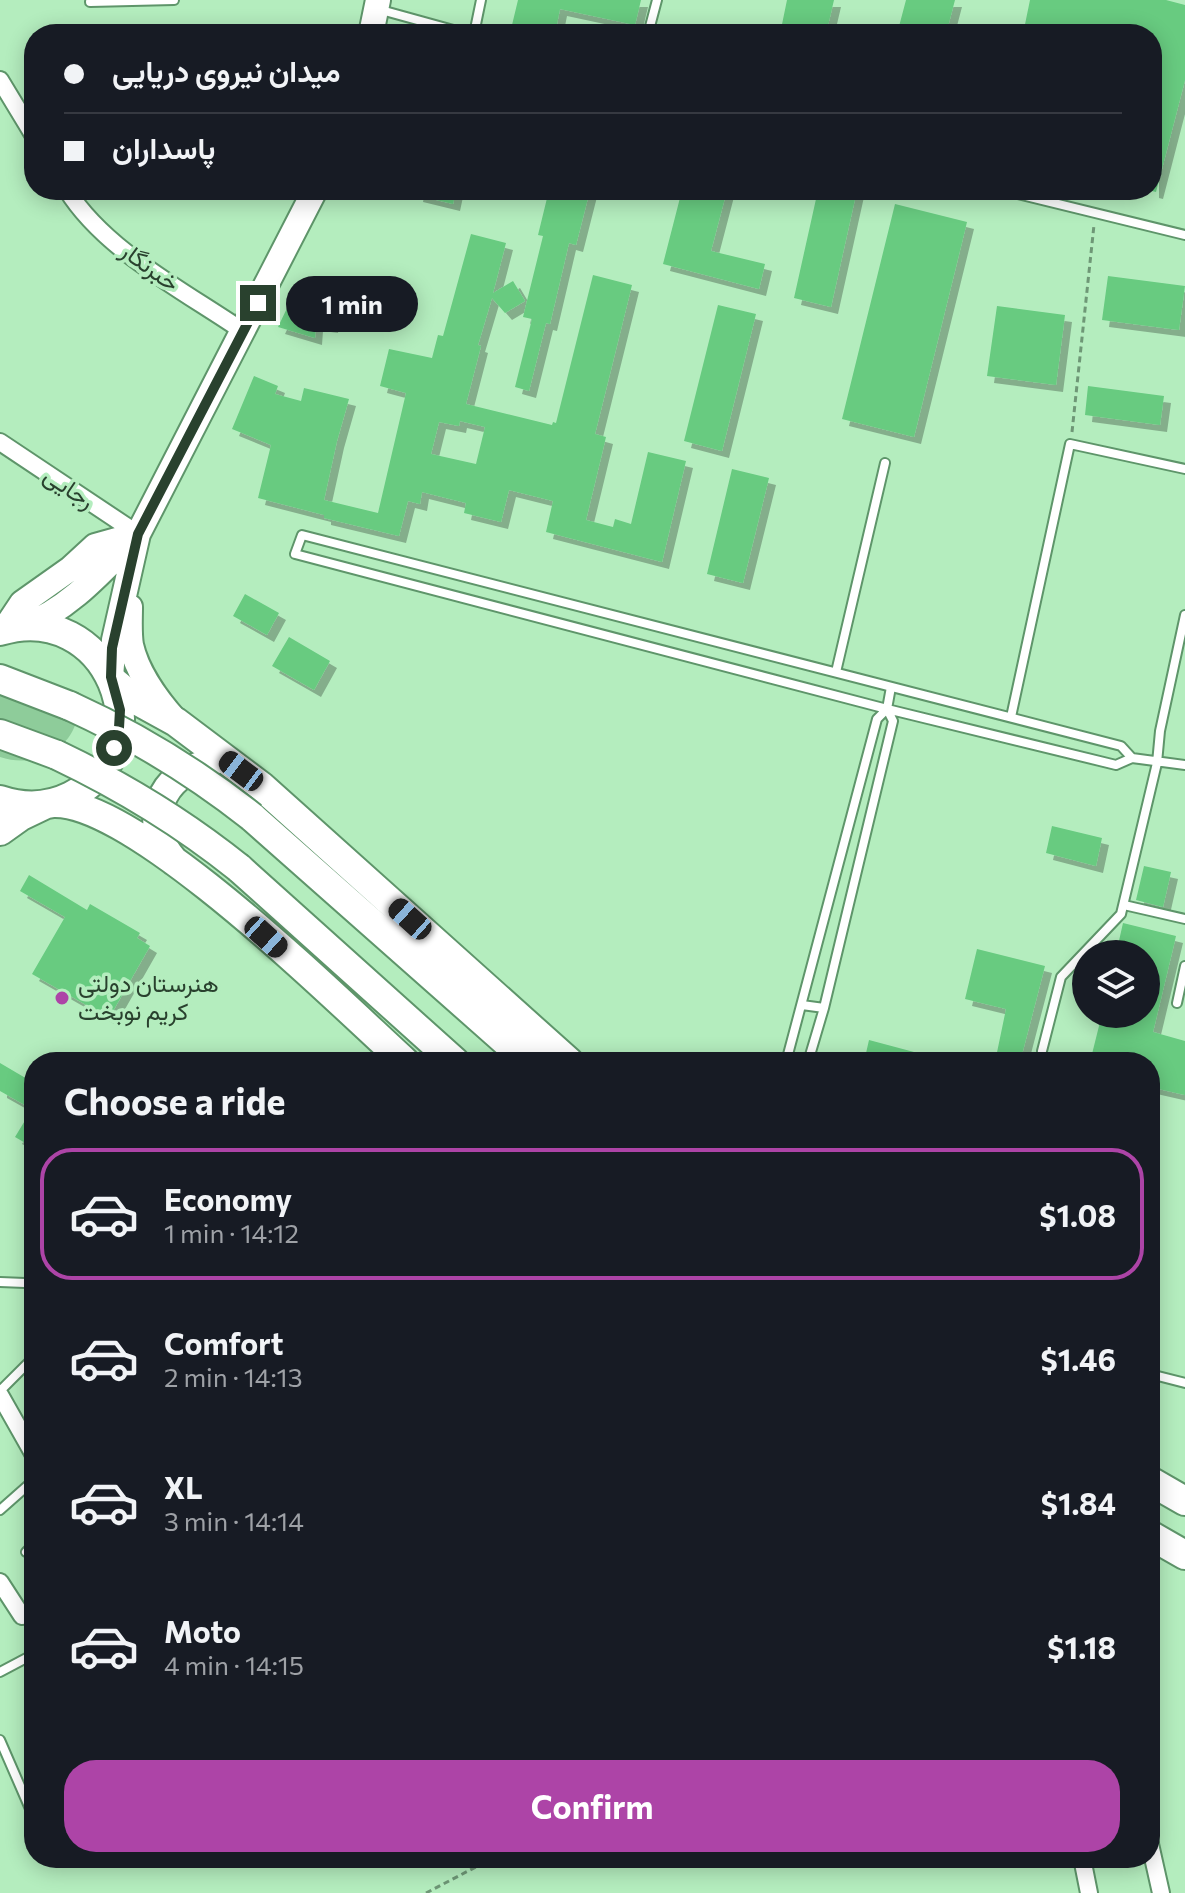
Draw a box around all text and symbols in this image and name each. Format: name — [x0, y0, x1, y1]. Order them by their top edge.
text: میدان نیروی دریایی — [112, 51, 341, 88]
text: پاسداران — [112, 128, 215, 165]
street label: خبرنگار — [114, 234, 186, 298]
callout: 1 min — [286, 275, 418, 331]
route end — [240, 285, 276, 321]
text: 1 min — [321, 288, 383, 319]
street label: رجایی — [38, 459, 101, 516]
route start — [96, 730, 132, 766]
car — [215, 747, 267, 795]
car — [384, 894, 436, 944]
car — [240, 912, 292, 962]
map controls — [1072, 940, 1160, 1028]
button: layers — [1072, 940, 1160, 1028]
place label: هنرستان دولتی کریم نوبخت — [78, 968, 219, 1028]
marker: هنرستان دولتی کریم نوبخت — [53, 989, 71, 1007]
text: Choose a ride — [64, 1078, 285, 1122]
icon: car — [68, 1178, 140, 1250]
text: Economy — [164, 1180, 292, 1217]
text: $1.08 — [1039, 1196, 1116, 1233]
text: 1 min · 14:12 — [164, 1217, 299, 1248]
icon: car — [68, 1322, 140, 1394]
text: Comfort — [164, 1324, 283, 1361]
text: $1.46 — [1041, 1340, 1116, 1377]
text: 2 min · 14:13 — [164, 1361, 303, 1392]
icon: car — [68, 1466, 140, 1538]
text: XL — [164, 1468, 203, 1505]
text: $1.84 — [1041, 1484, 1116, 1521]
text: 3 min · 14:14 — [164, 1505, 304, 1536]
icon: car — [68, 1610, 140, 1682]
text: Moto — [164, 1612, 241, 1649]
text: $1.18 — [1047, 1628, 1116, 1665]
text: 4 min · 14:15 — [164, 1649, 304, 1680]
button: Confirm — [64, 1760, 1120, 1852]

